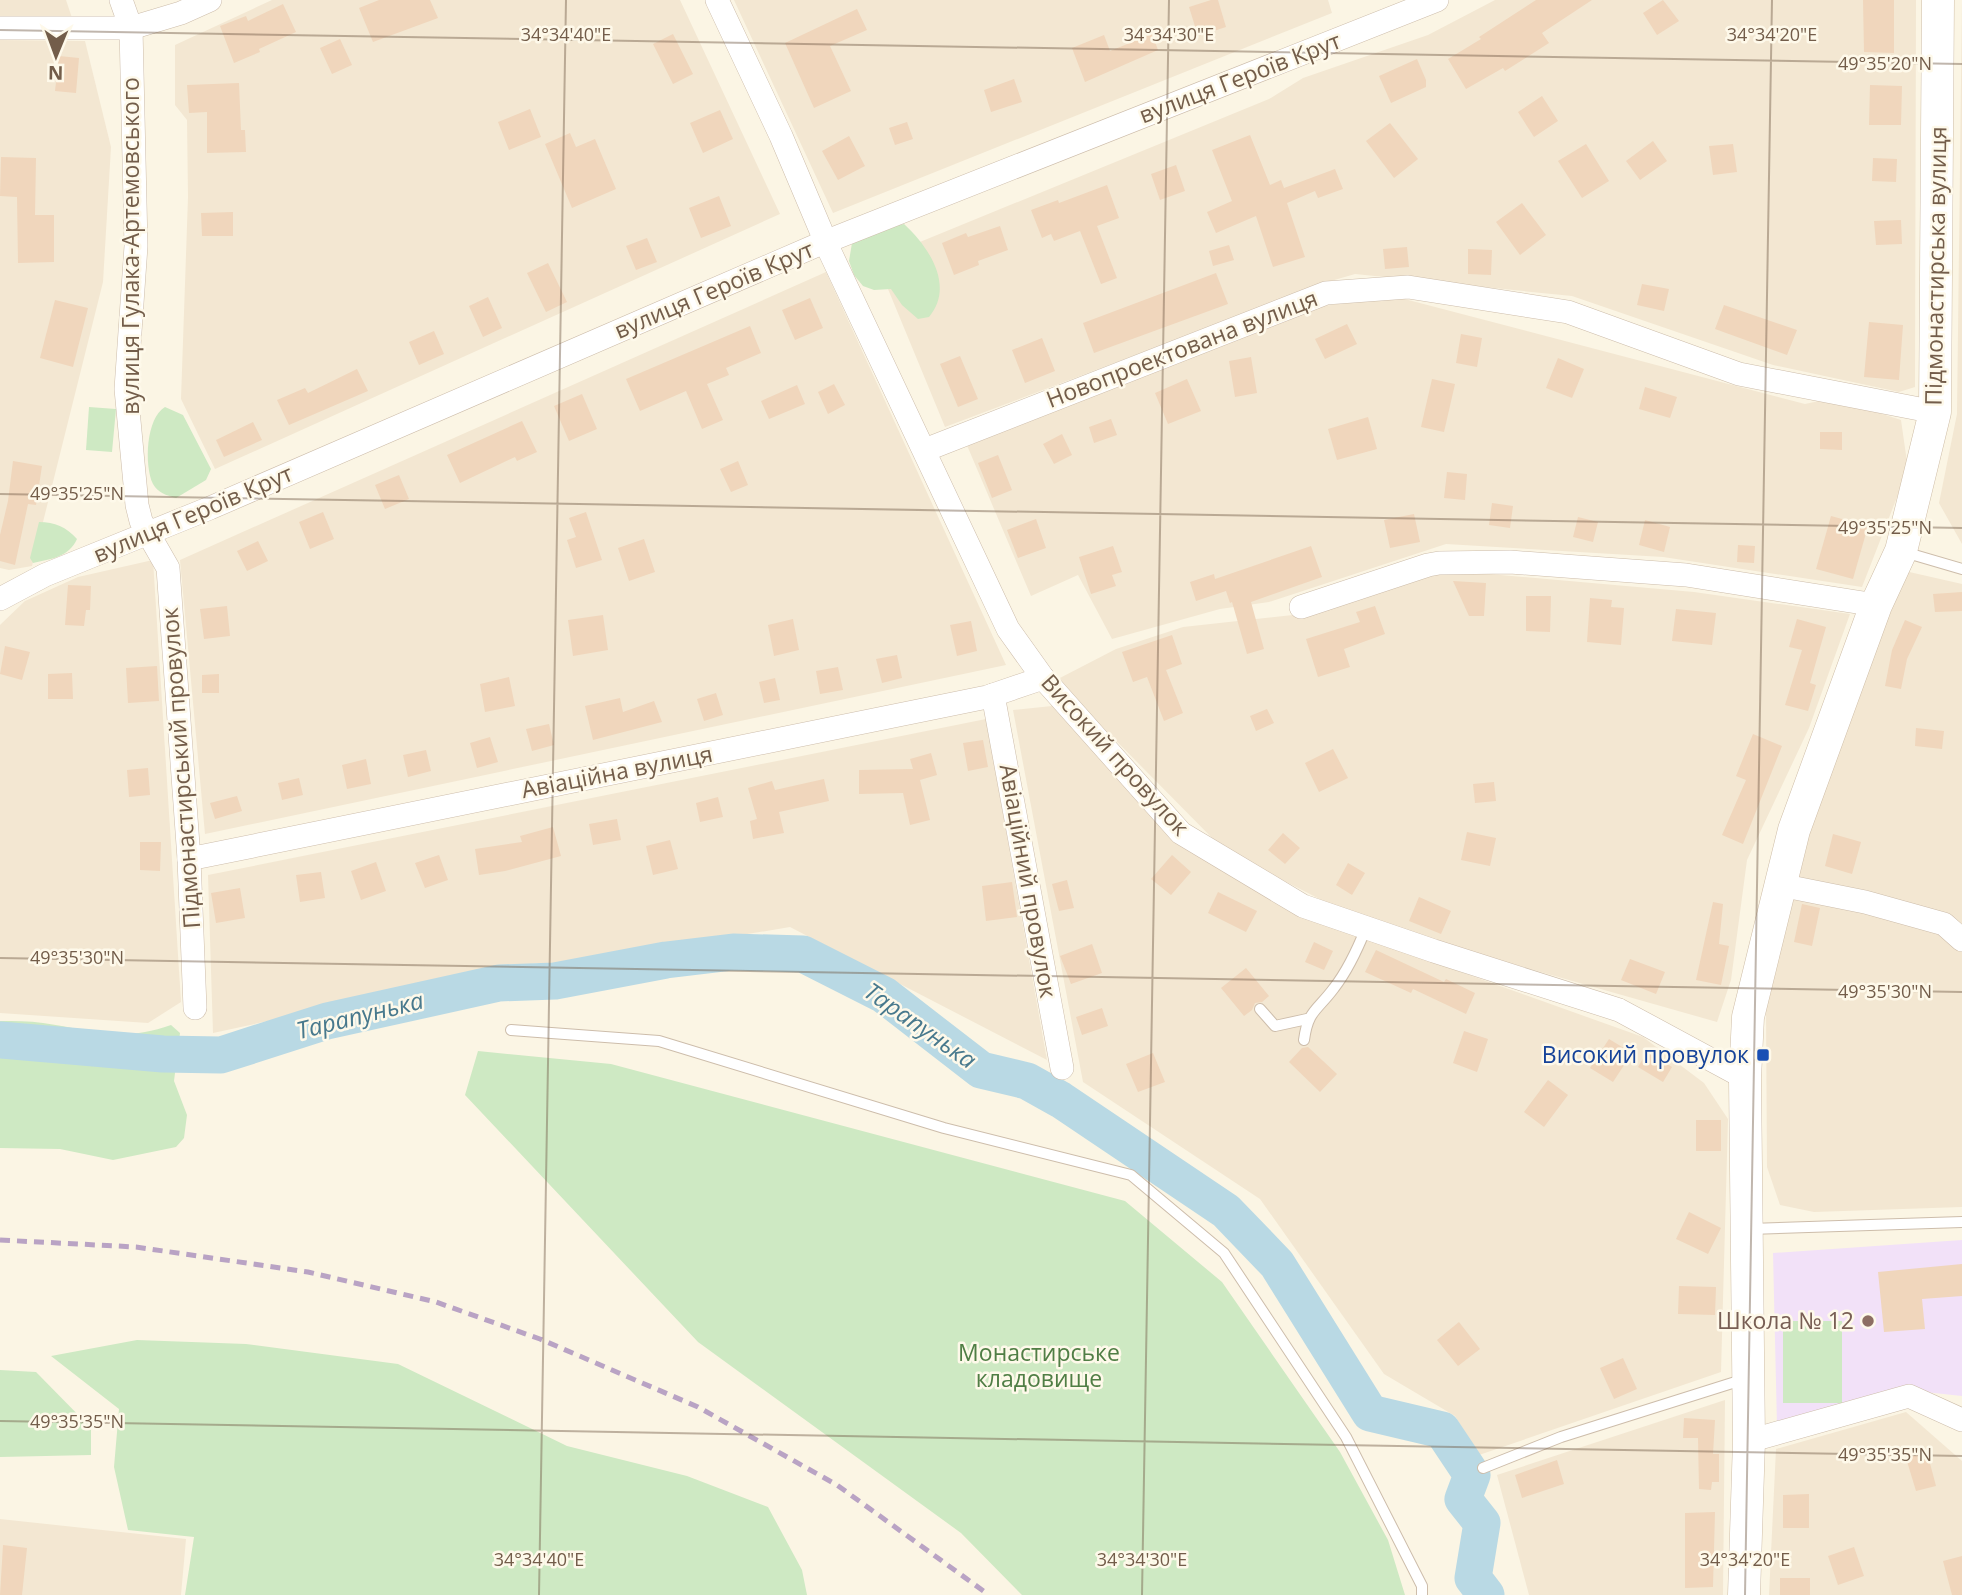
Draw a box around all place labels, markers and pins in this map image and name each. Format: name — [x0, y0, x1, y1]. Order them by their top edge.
place label: Високий провулок — [1542, 1038, 1749, 1070]
marker: Високий провулок — [1755, 1047, 1771, 1063]
place label: Школа № 12 — [1717, 1304, 1854, 1336]
marker: Школа № 12 — [1860, 1313, 1876, 1329]

